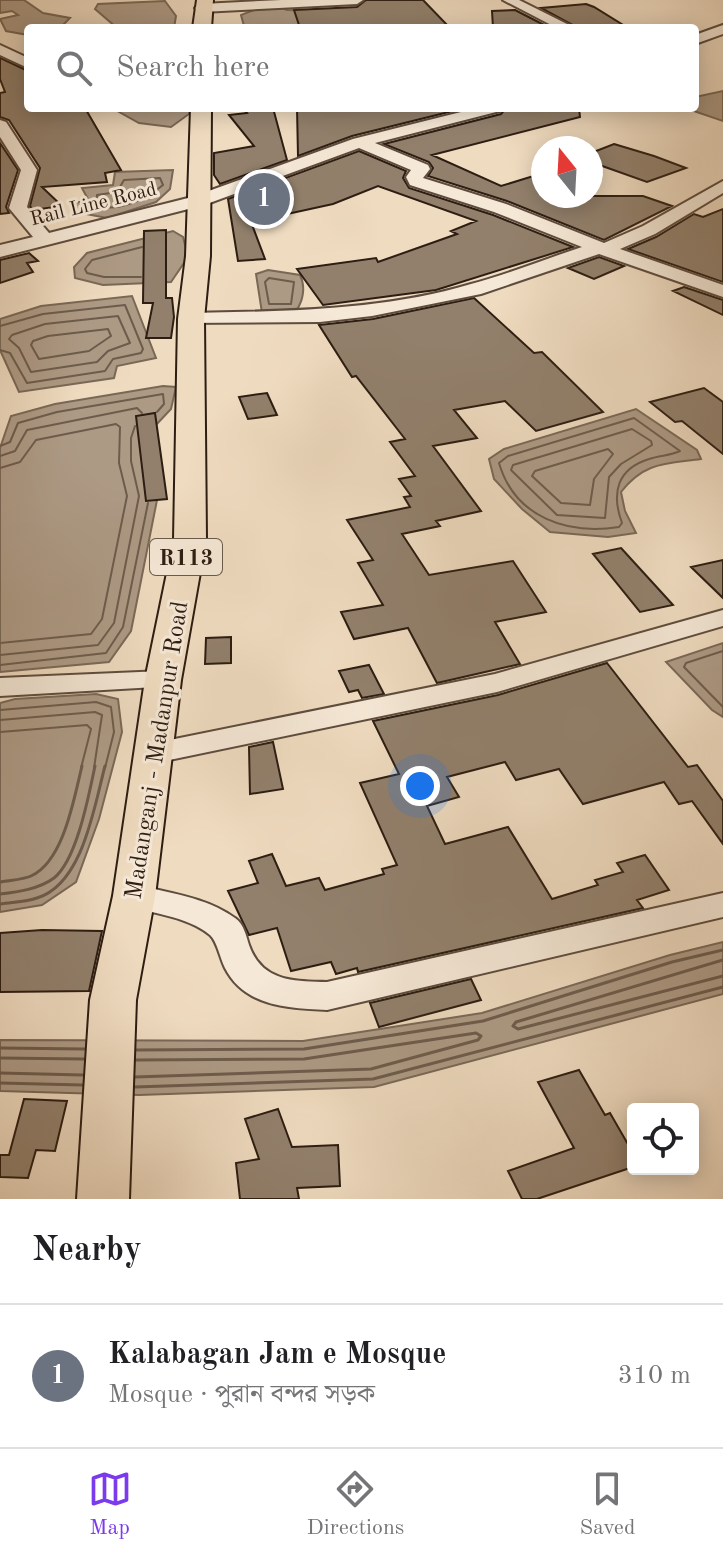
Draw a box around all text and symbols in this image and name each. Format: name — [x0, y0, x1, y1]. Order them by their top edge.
search box — [24, 24, 699, 112]
icon: search — [52, 46, 96, 90]
text: Search here — [116, 53, 270, 83]
north arrow — [531, 136, 603, 208]
pin: 1 — [238, 169, 290, 229]
street label: Rail Line Road — [28, 180, 159, 230]
road number: R113 — [150, 539, 222, 575]
street label: Madanganj - Madanpur Road — [123, 599, 193, 901]
your location — [400, 766, 440, 806]
map controls — [627, 1103, 699, 1175]
button: locate — [627, 1103, 699, 1175]
text: Nearby — [32, 1234, 142, 1268]
text: Kalabagan Jam e Mosque — [108, 1340, 446, 1370]
text: 1 — [50, 1363, 66, 1389]
text: 310 m — [618, 1363, 691, 1389]
text: Mosque · পুরান বন্দর সড়ক — [108, 1382, 375, 1408]
tab: Map — [88, 1467, 132, 1542]
tab: Directions — [307, 1467, 404, 1542]
tab: Saved — [579, 1467, 635, 1542]

